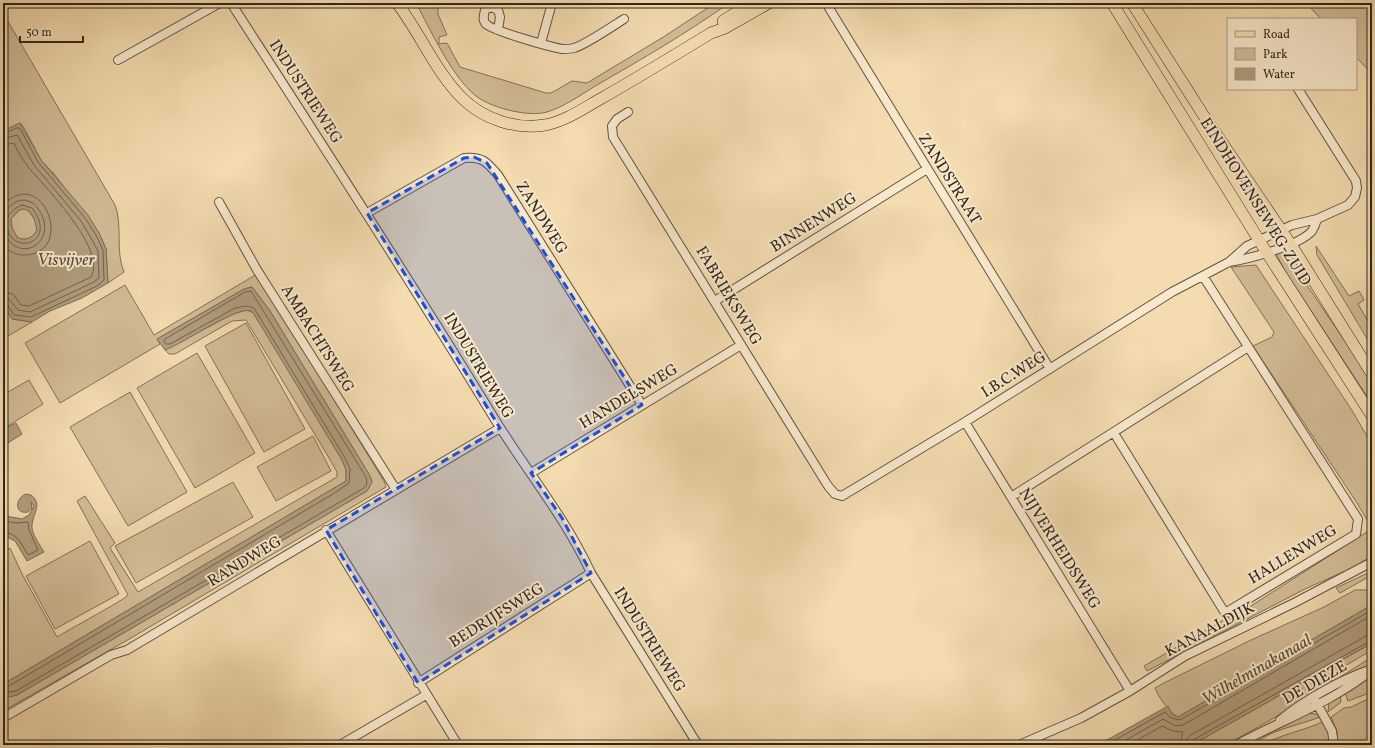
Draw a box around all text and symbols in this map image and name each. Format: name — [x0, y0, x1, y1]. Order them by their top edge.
scale bar — [20, 18, 83, 44]
legend — [1227, 18, 1357, 90]
text: 50 m — [26, 25, 52, 41]
text: Road — [1263, 27, 1290, 43]
street label: INDUSTRIEWEG — [263, 36, 347, 148]
text: Park — [1263, 47, 1288, 63]
text: Water — [1263, 67, 1295, 83]
street label: EINDHOVENSEWEG-ZUID — [1194, 114, 1316, 291]
street label: ZANDSTRAAT — [912, 129, 986, 229]
street label: ZANDWEG — [510, 177, 572, 259]
street label: BINNENWEG — [767, 188, 861, 258]
street label: FABRIEKSWEG — [690, 242, 766, 350]
water label: Visvijver — [37, 249, 95, 272]
street label: AMBACHTSWEG — [275, 281, 359, 397]
street label: INDUSTRIEWEG — [438, 309, 518, 423]
street label: I.B.C.WEG — [977, 346, 1051, 404]
street label: HANDELSWEG — [576, 359, 682, 435]
street label: NIJVERHEIDSWEG — [1013, 484, 1105, 614]
street label: HALLENWEG — [1244, 520, 1342, 590]
street label: RANDWEG — [204, 531, 286, 593]
street label: BEDRIJFSWEG — [445, 578, 549, 654]
street label: INDUSTRIEWEG — [608, 583, 690, 697]
street label: KANAALDIJK — [1161, 597, 1259, 663]
water label: Wilhelminakanaal — [1198, 629, 1316, 711]
street label: DE DIEZE — [1279, 656, 1351, 710]

